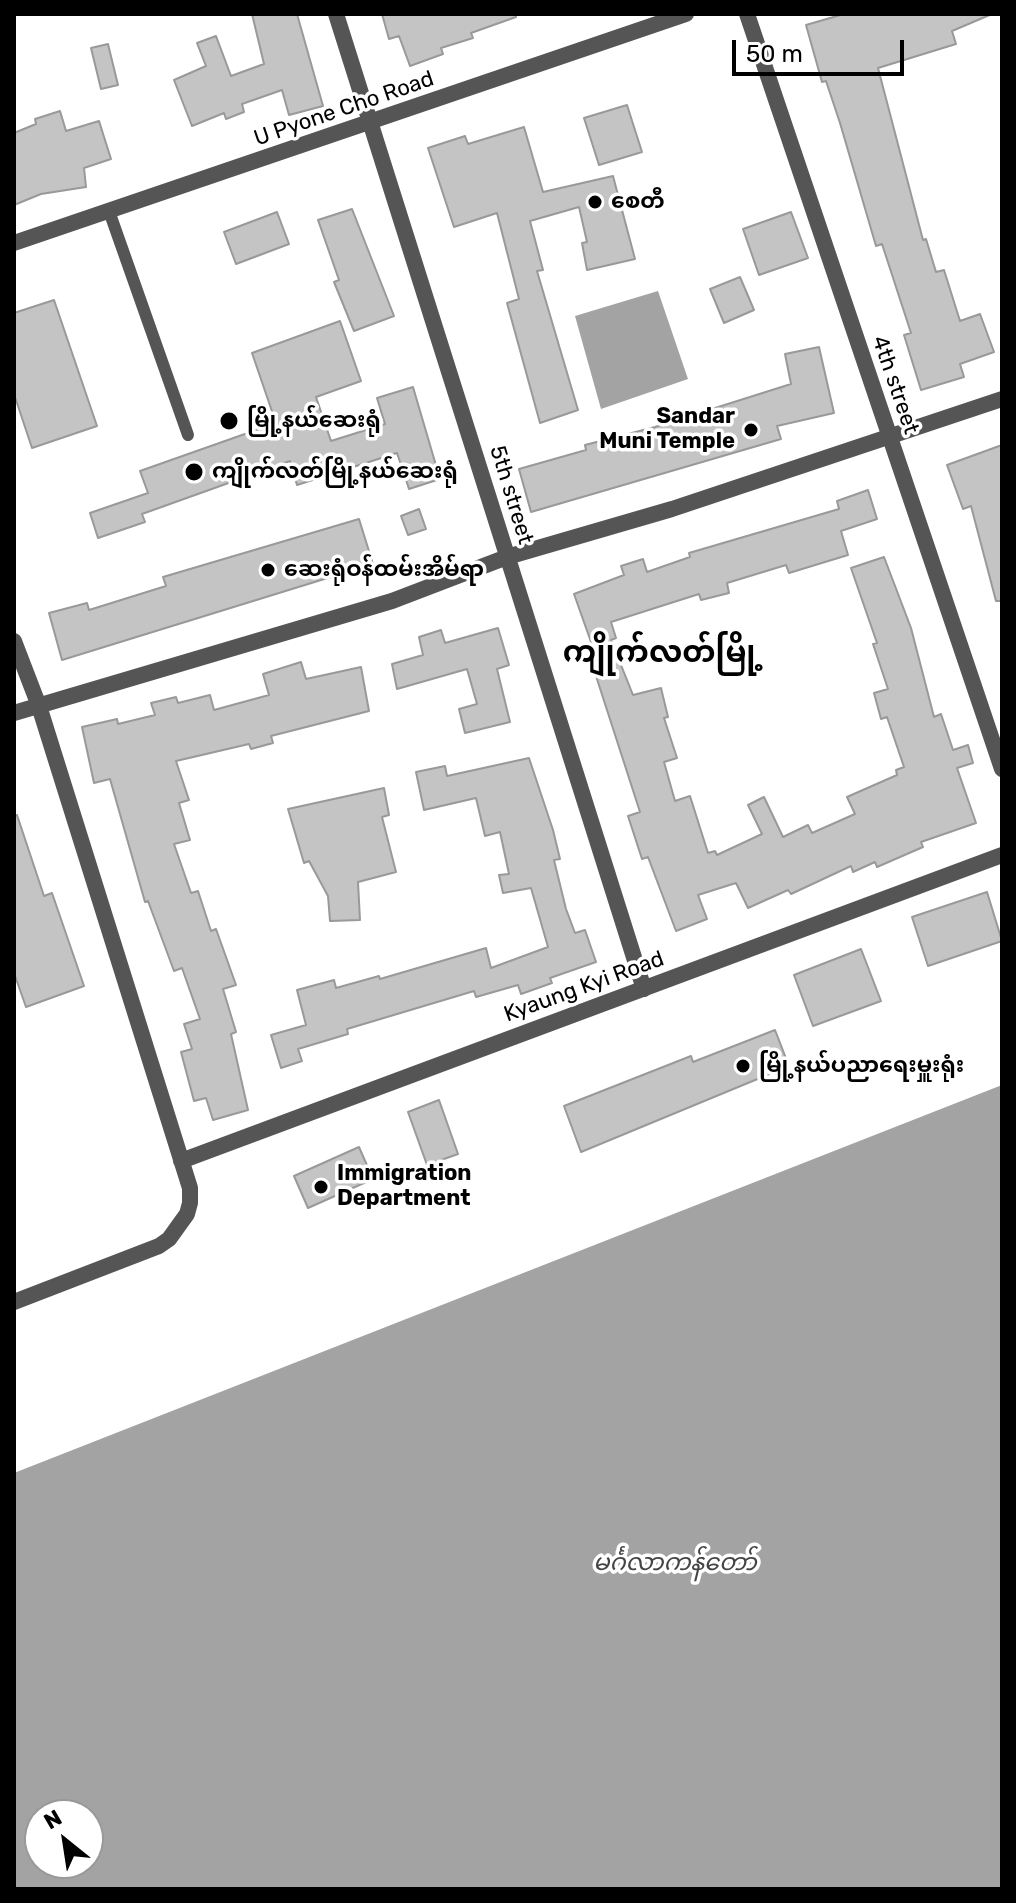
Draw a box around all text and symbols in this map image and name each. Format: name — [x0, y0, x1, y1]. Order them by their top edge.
scale bar — [736, 24, 908, 74]
text: 50 m — [746, 40, 803, 68]
street label: U Pyone Cho Road — [251, 66, 437, 152]
place label: စေတီ — [611, 189, 665, 215]
marker: စေတီ — [586, 193, 604, 211]
street label: 4th street — [866, 332, 924, 438]
place label: Sandar Muni Temple — [599, 404, 735, 456]
place label: မြို့နယ်ဆေးရုံ — [247, 408, 381, 434]
marker: မြို့နယ်ဆေးရုံ — [218, 410, 240, 432]
marker: Sandar Muni Temple — [742, 421, 760, 439]
street label: 5th street — [484, 443, 538, 547]
place label: ကျိုက်လတ်မြို့နယ်ဆေးရုံ — [212, 459, 458, 485]
marker: ကျိုက်လတ်မြို့နယ်ဆေးရုံ — [183, 461, 205, 483]
place label: ဆေးရုံဝန်ထမ်းအိမ်ရာ — [284, 557, 484, 583]
marker: ဆေးရုံဝန်ထမ်းအိမ်ရာ — [259, 561, 277, 579]
district label: ကျိုက်လတ်မြို့ — [563, 635, 763, 671]
street label: Kyaung Kyi Road — [500, 946, 668, 1028]
place label: မြို့နယ်ပညာရေးမှူးရုံး — [759, 1053, 964, 1079]
marker: မြို့နယ်ပညာရေးမှူးရုံး — [734, 1057, 752, 1075]
place label: Immigration Department — [337, 1161, 472, 1212]
marker: Immigration Department — [312, 1178, 330, 1196]
water label: မင်္ဂလာကန်တော် — [593, 1549, 757, 1577]
north arrow — [24, 1799, 104, 1879]
text: N — [39, 1804, 66, 1835]

